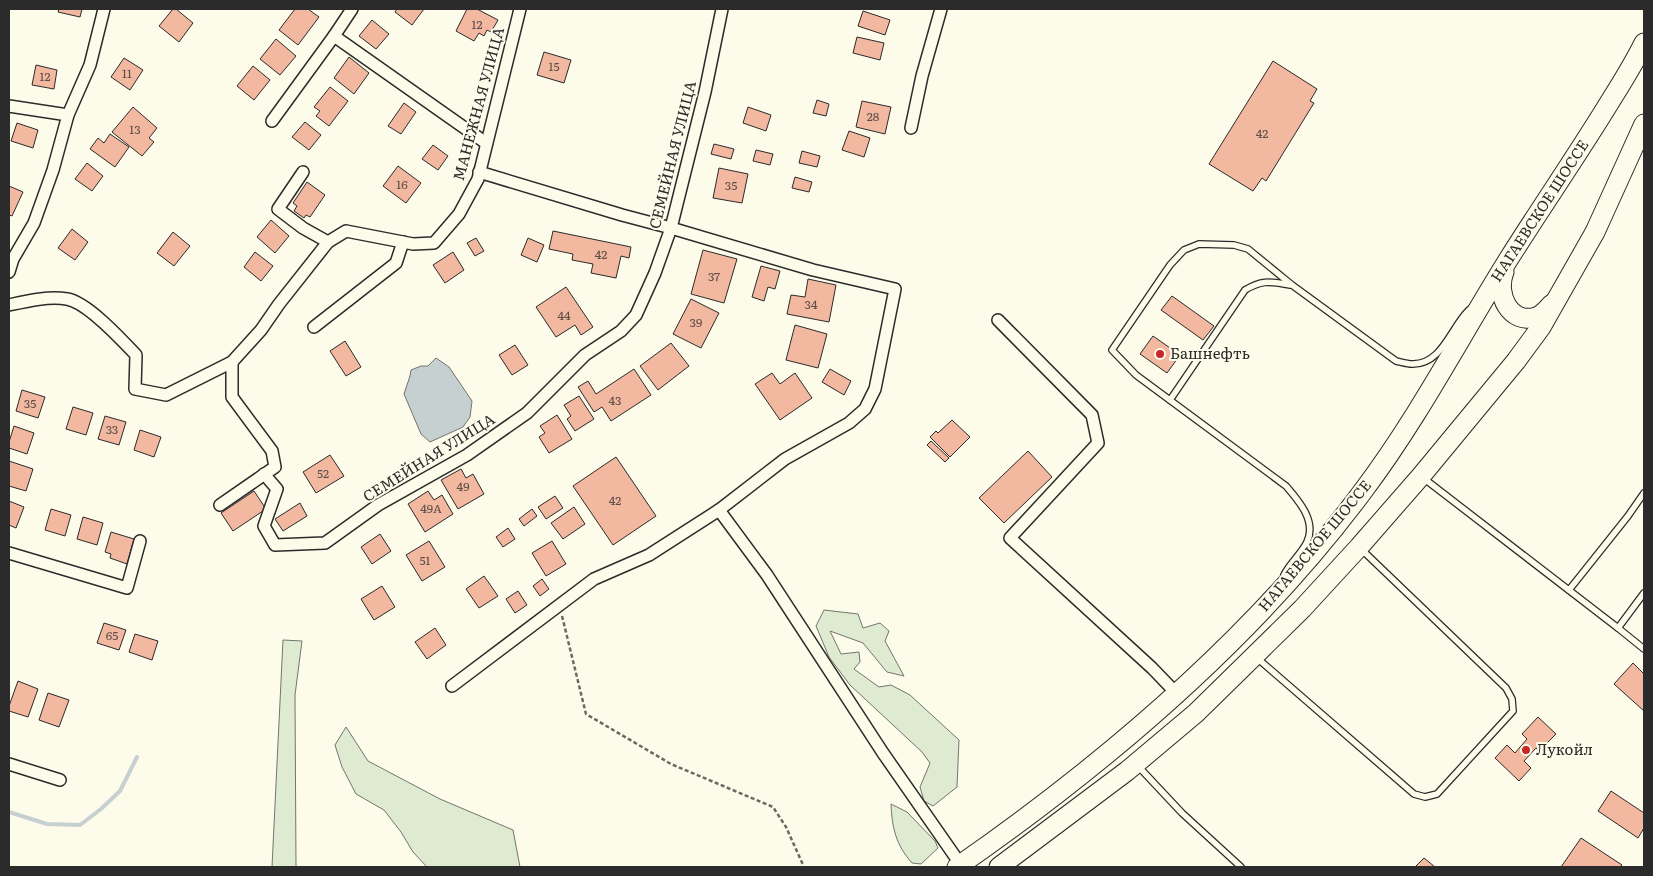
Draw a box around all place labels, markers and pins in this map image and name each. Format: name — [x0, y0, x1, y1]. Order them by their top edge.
place label: Башнефть — [1170, 341, 1250, 364]
marker: Башнефть — [1154, 348, 1166, 360]
place label: Лукойл — [1536, 737, 1593, 760]
marker: Лукойл — [1520, 744, 1532, 756]

